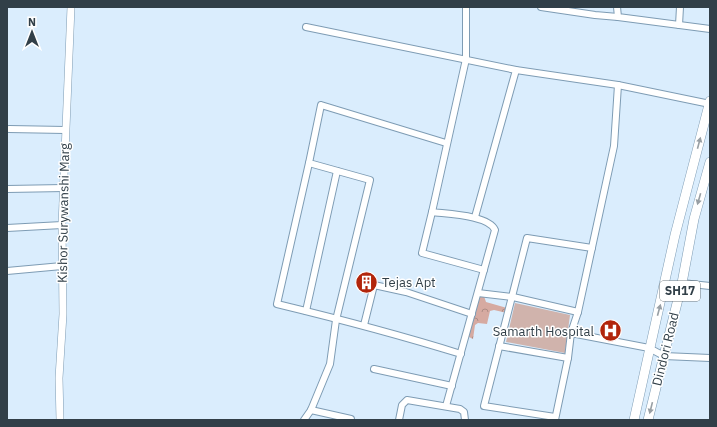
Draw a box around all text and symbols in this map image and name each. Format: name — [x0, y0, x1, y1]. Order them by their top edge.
north arrow — [12, 12, 52, 52]
text: N — [28, 15, 36, 29]
one-way arrow — [696, 137, 702, 149]
street label: Kishor Surywanshi Marg — [54, 143, 73, 283]
one-way arrow — [696, 194, 702, 206]
building icon: Tejas Apt — [353, 269, 379, 295]
place label: Tejas Apt — [382, 274, 436, 291]
road number: SH17 — [660, 281, 700, 301]
one-way arrow — [657, 304, 663, 316]
street label: Dindori Road — [648, 311, 683, 388]
hospital icon: Samarth Hospital — [597, 318, 623, 344]
place label: Samarth Hospital — [493, 323, 594, 340]
one-way arrow — [648, 402, 654, 414]

